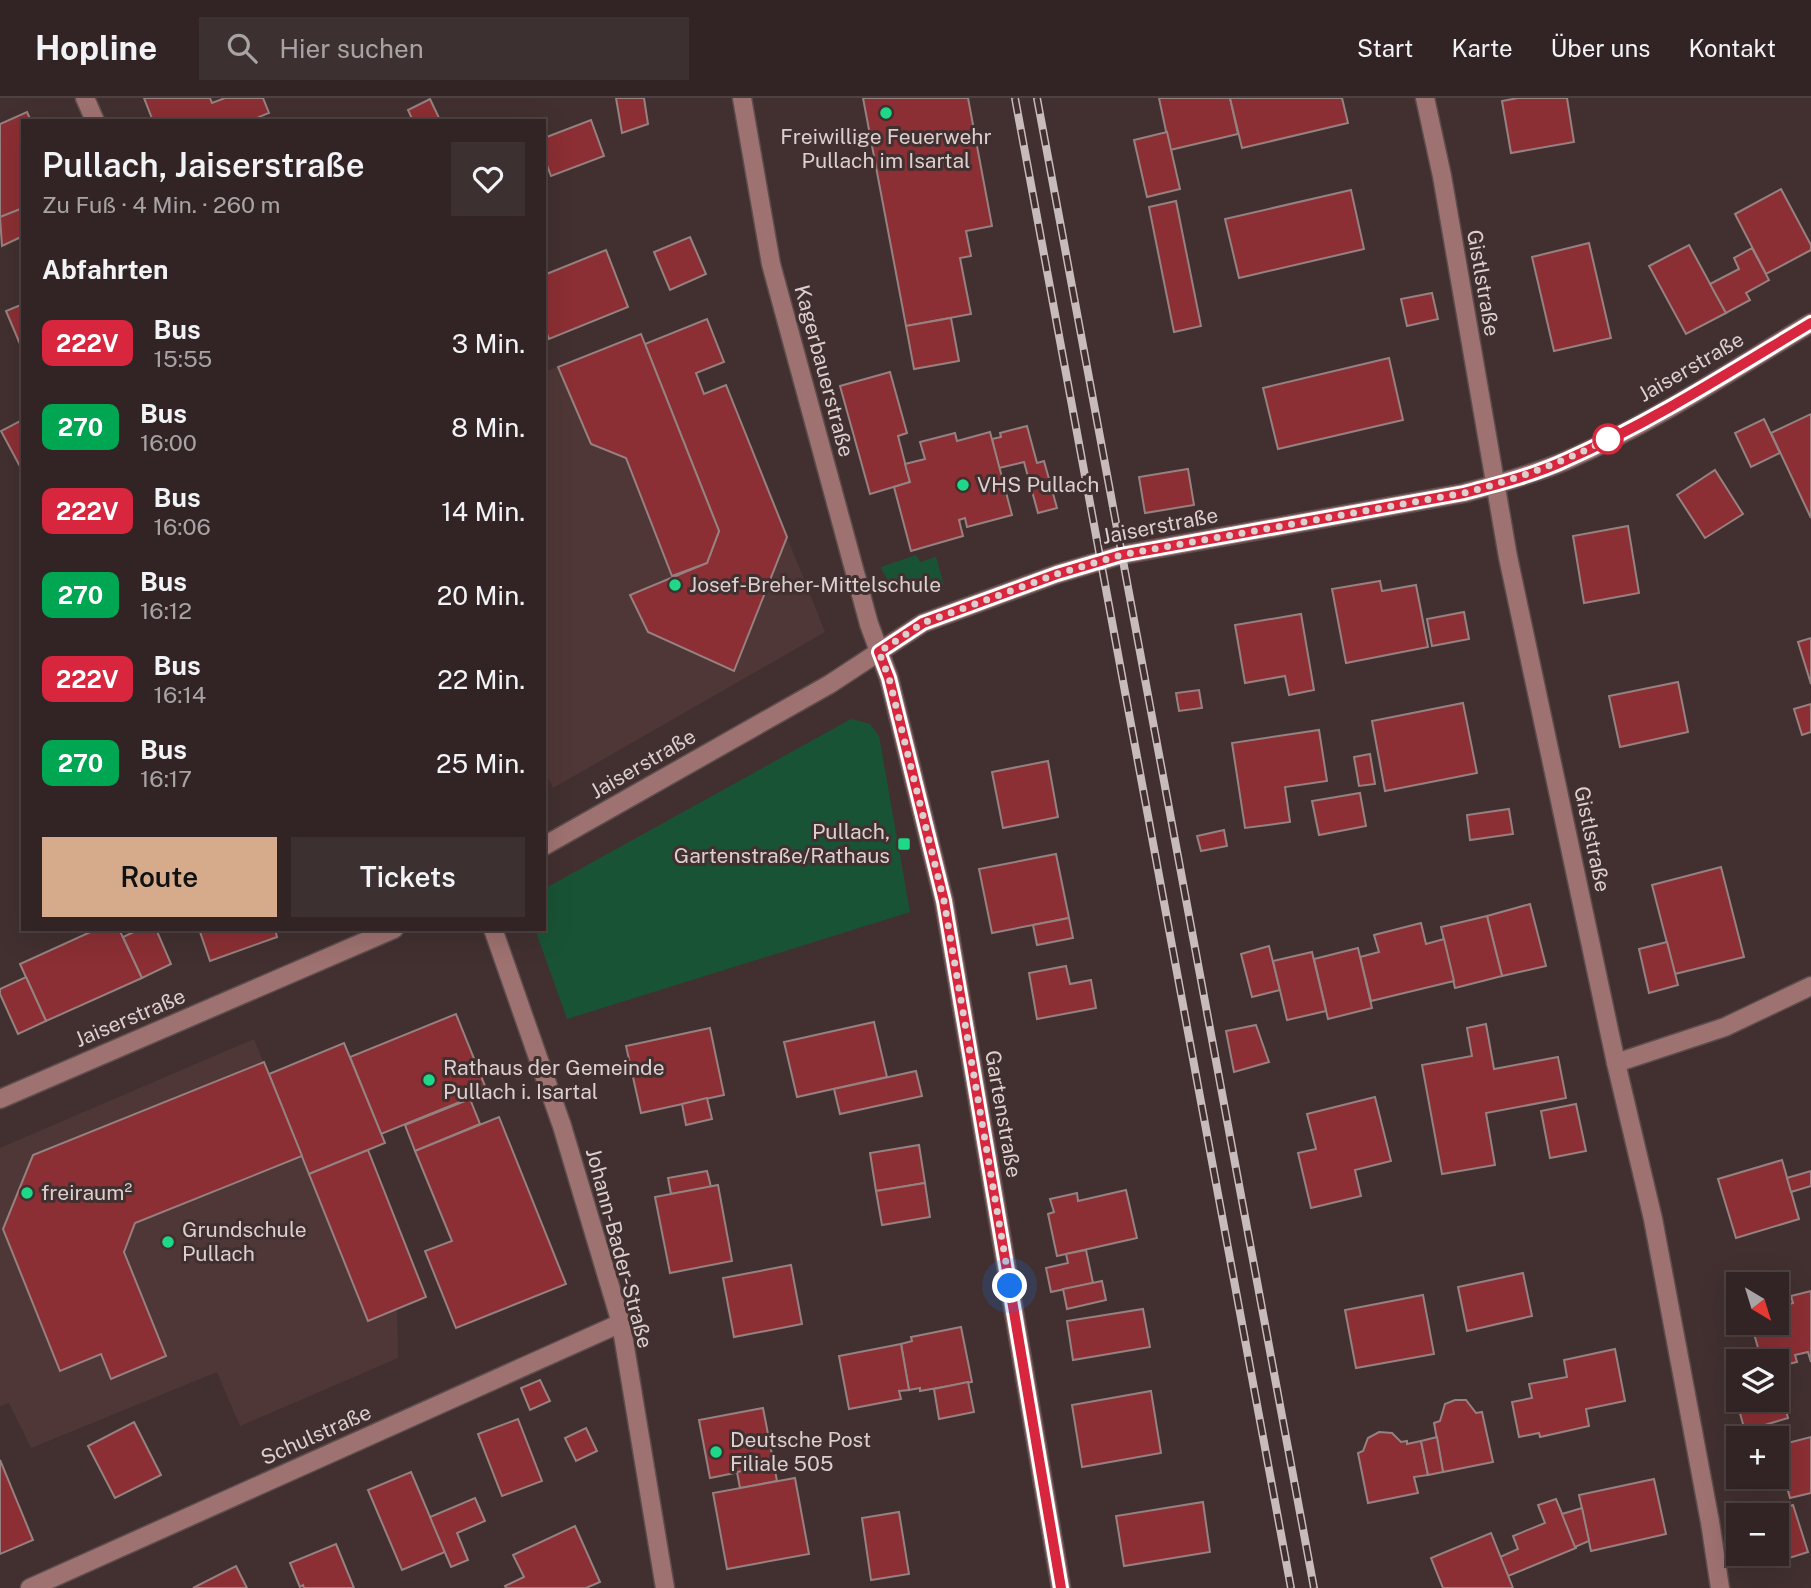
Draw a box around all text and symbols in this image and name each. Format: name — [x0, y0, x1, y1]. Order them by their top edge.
search box — [199, 17, 689, 80]
text: Hopline — [35, 29, 157, 67]
icon: search — [223, 29, 261, 67]
text: Hier suchen — [279, 33, 424, 64]
text: Start — [1357, 34, 1413, 62]
text: Karte — [1451, 34, 1513, 62]
text: Über uns — [1551, 34, 1650, 62]
text: Kontakt — [1688, 34, 1776, 62]
marker: Freiwillige Feuerwehr Pullach im Isartal — [878, 105, 894, 121]
place label: Freiwillige Feuerwehr Pullach im Isartal — [780, 124, 992, 173]
button: heart — [451, 142, 525, 216]
text: Pullach, Jaiserstraße — [42, 146, 365, 184]
text: Zu Fuß · 4 Min. · 260 m — [42, 191, 281, 218]
street label: Gistlstraße — [1462, 228, 1505, 338]
text: Abfahrten — [42, 254, 168, 285]
street label: Kagerbauerstraße — [789, 282, 859, 460]
text: Bus — [154, 314, 201, 345]
street label: Jaiserstraße — [1633, 326, 1748, 407]
text: 3 Min. — [452, 328, 525, 359]
text: 222V — [56, 329, 119, 357]
text: 15:55 — [154, 345, 212, 372]
text: Bus — [140, 398, 187, 429]
text: 8 Min. — [451, 412, 525, 443]
text: 270 — [58, 413, 103, 441]
unlabelled marker — [1593, 424, 1623, 454]
text: 16:00 — [140, 429, 197, 456]
place label: VHS Pullach — [977, 472, 1099, 497]
marker: VHS Pullach — [955, 477, 971, 493]
text: Bus — [154, 482, 201, 513]
text: 14 Min. — [441, 496, 525, 527]
text: 222V — [56, 497, 119, 525]
street label: Jaiserstraße — [1100, 502, 1220, 549]
text: 16:06 — [154, 513, 211, 540]
text: Bus — [140, 566, 187, 597]
place label: Josef-Breher-Mittelschule — [689, 572, 941, 597]
marker: Josef-Breher-Mittelschule — [667, 577, 683, 593]
text: 20 Min. — [437, 580, 525, 611]
text: 270 — [58, 581, 103, 609]
text: 16:12 — [140, 597, 192, 624]
text: Bus — [154, 650, 201, 681]
text: 22 Min. — [437, 664, 525, 695]
text: 222V — [56, 665, 119, 693]
text: 16:14 — [154, 681, 206, 708]
street label: Jaiserstraße — [585, 723, 700, 804]
text: Bus — [140, 734, 187, 765]
text: 25 Min. — [436, 748, 525, 779]
text: 270 — [58, 749, 103, 777]
text: 16:17 — [140, 765, 192, 792]
street label: Gistlstraße — [1569, 784, 1616, 894]
place label: Pullach, Gartenstraße/Rathaus — [674, 819, 890, 868]
marker: Pullach, Gartenstraße/Rathaus — [896, 836, 912, 852]
button: Route — [42, 837, 277, 917]
button: Tickets — [291, 837, 525, 917]
street label: Jaiserstraße — [71, 983, 189, 1052]
street label: Gartenstraße — [980, 1048, 1027, 1180]
place label: Rathaus der Gemeinde Pullach i. Isartal — [443, 1055, 665, 1104]
marker: Rathaus der Gemeinde Pullach i. Isartal — [421, 1072, 437, 1088]
street label: Johann-Bader-Straße — [581, 1145, 658, 1351]
place label: freiraum² — [41, 1180, 133, 1205]
marker: freiraum² — [19, 1185, 35, 1201]
place label: Grundschule Pullach — [182, 1217, 307, 1266]
marker: Grundschule Pullach — [160, 1234, 176, 1250]
your location — [992, 1268, 1027, 1303]
north arrow — [1726, 1272, 1788, 1335]
map controls — [1726, 1272, 1789, 1566]
button: layers — [1726, 1349, 1789, 1412]
street label: Schulstraße — [257, 1399, 375, 1470]
button: + — [1726, 1426, 1789, 1489]
place label: Deutsche Post Filiale 505 — [730, 1427, 871, 1476]
marker: Deutsche Post Filiale 505 — [708, 1444, 724, 1460]
button: − — [1726, 1503, 1789, 1566]

